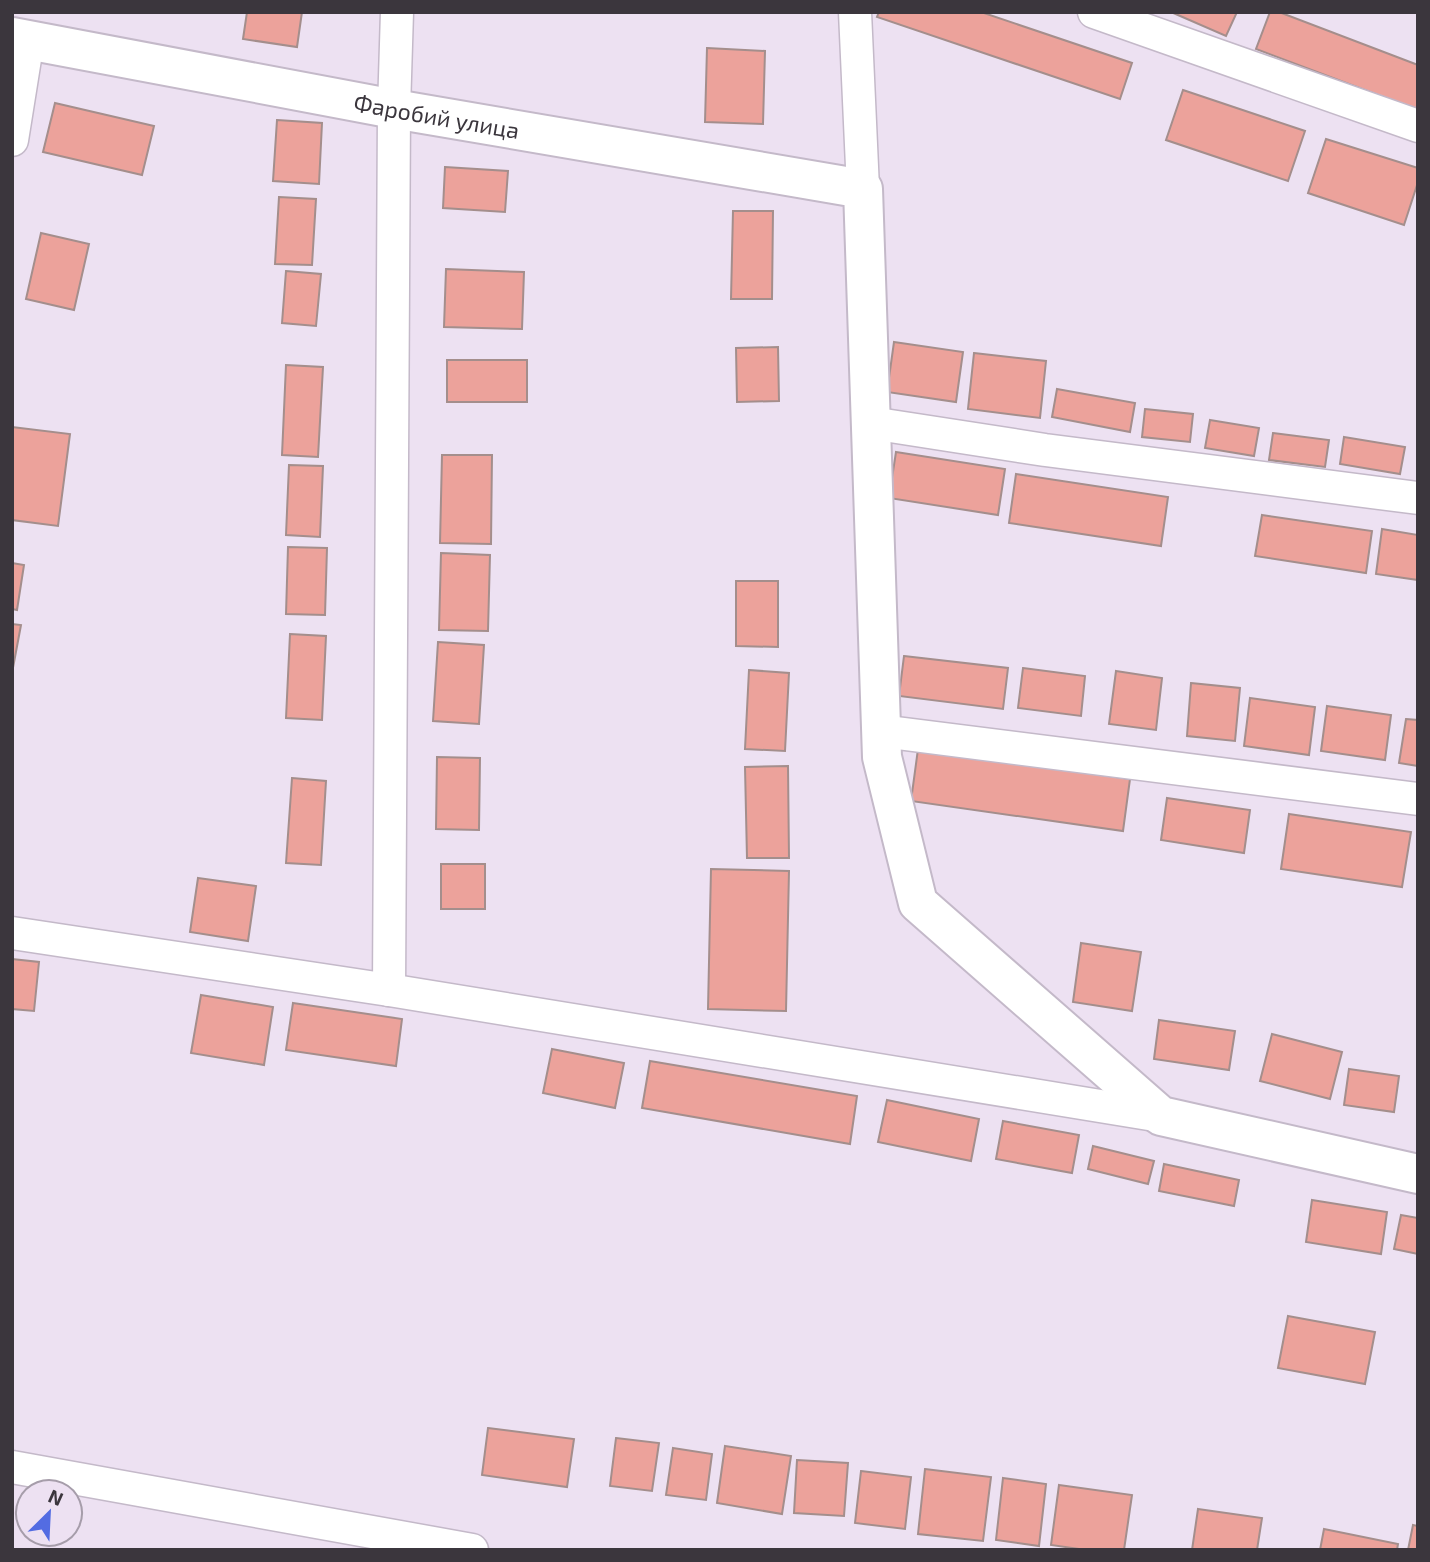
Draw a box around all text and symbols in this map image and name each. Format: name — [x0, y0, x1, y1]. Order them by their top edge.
street label: Фаробий улица — [351, 88, 522, 144]
north arrow — [14, 1478, 84, 1548]
text: N — [45, 1484, 67, 1510]

